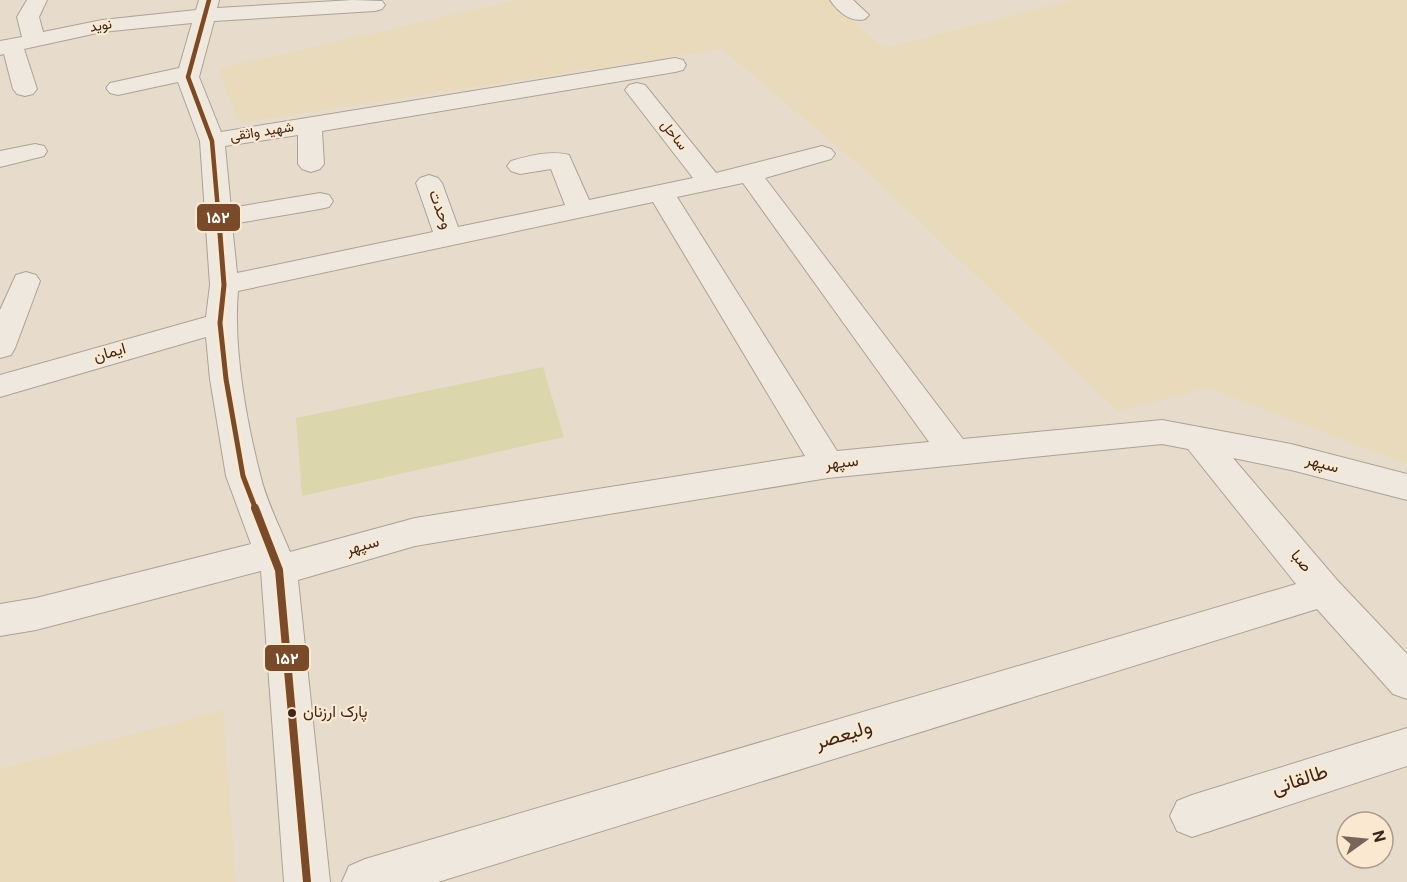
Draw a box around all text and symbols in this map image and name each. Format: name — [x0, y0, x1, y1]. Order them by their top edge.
street label: نوید — [88, 14, 114, 40]
street label: ساحل — [654, 116, 692, 156]
street label: شهید واثقی — [228, 117, 296, 149]
street label: وحدت — [420, 187, 458, 233]
line badge: ۱۵۲ — [196, 203, 241, 232]
text: ۱۵۲ — [206, 207, 230, 232]
street label: ایمان — [91, 337, 129, 371]
street label: سپهر — [1302, 448, 1341, 481]
street label: سپهر — [823, 450, 860, 479]
street label: سپهر — [343, 530, 383, 564]
street label: صبا — [1283, 545, 1317, 579]
line badge: ۱۵۲ — [264, 644, 310, 672]
text: ۱۵۲ — [275, 648, 299, 673]
place label: پارک ارزنان — [303, 701, 367, 726]
marker: پارک ارزنان — [286, 707, 298, 719]
street label: ولیعصر — [810, 712, 877, 760]
street label: طالقانی — [1268, 757, 1332, 805]
north arrow — [1335, 810, 1395, 870]
text: N — [1364, 828, 1391, 845]

